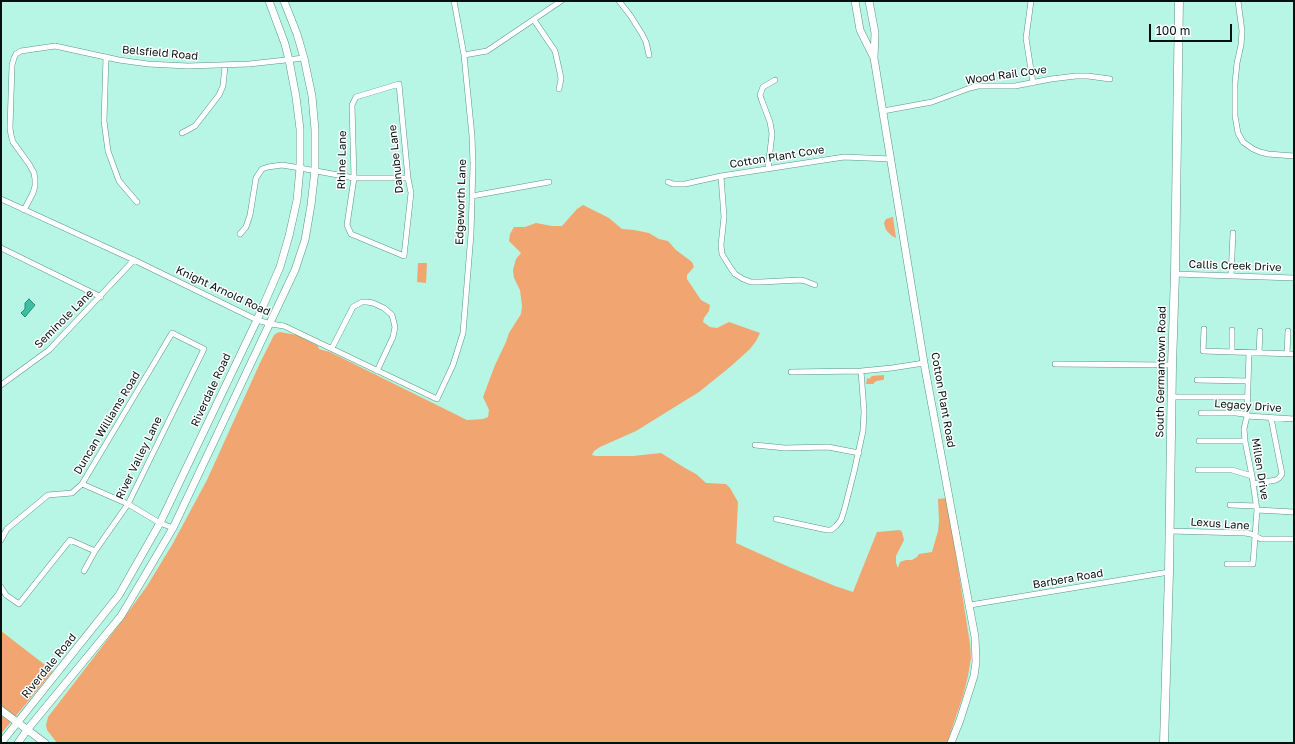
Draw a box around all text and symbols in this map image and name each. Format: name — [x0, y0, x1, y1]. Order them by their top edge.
scale bar — [1151, 16, 1234, 42]
text: 100 m — [1156, 23, 1190, 38]
street label: Belsfield Road — [121, 43, 199, 63]
street label: Wood Rail Cove — [965, 63, 1047, 87]
street label: Danube Lane — [386, 124, 406, 194]
street label: Rhine Lane — [335, 130, 349, 190]
street label: Cotton Plant Cove — [729, 143, 825, 171]
street label: Edgeworth Lane — [453, 159, 469, 245]
street label: Callis Creek Drive — [1188, 258, 1282, 274]
street label: Knight Arnold Road — [174, 263, 272, 319]
street label: Seminole Lane — [32, 287, 96, 351]
street label: South Germantown Road — [1153, 306, 1169, 438]
street label: Riverdale Road — [188, 351, 234, 429]
street label: Cotton Plant Road — [928, 351, 958, 449]
street label: Duncan Williams Road — [71, 369, 143, 477]
street label: Legacy Drive — [1214, 397, 1282, 415]
street label: River Valley Lane — [113, 414, 165, 502]
street label: Millen Drive — [1249, 437, 1271, 501]
street label: Lexus Lane — [1190, 515, 1250, 533]
street label: Barbera Road — [1032, 566, 1104, 592]
street label: Riverdale Road — [19, 631, 79, 701]

